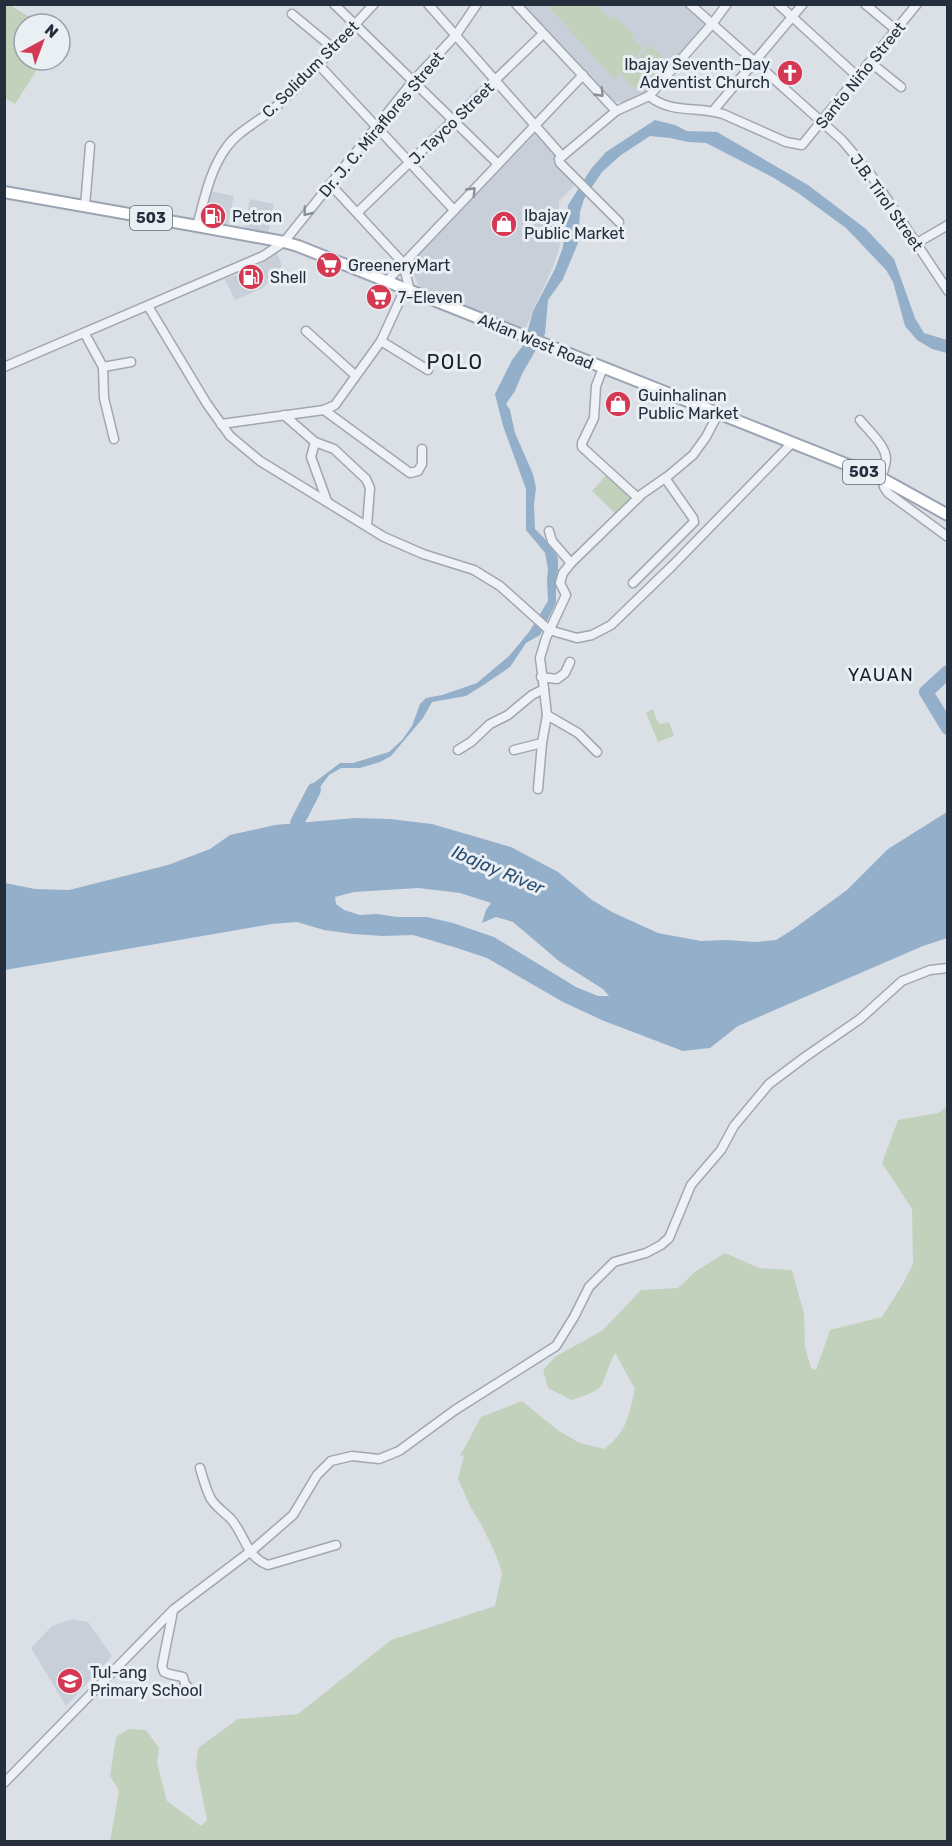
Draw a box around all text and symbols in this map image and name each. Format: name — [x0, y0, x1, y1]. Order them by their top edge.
north arrow — [12, 12, 72, 72]
street label: C. Solidum Street — [258, 17, 363, 122]
street label: Santo Niño Street — [812, 18, 909, 132]
text: N — [41, 20, 62, 42]
street label: Dr. J. C. Miraflores Street — [315, 48, 448, 201]
place label: Ibajay Seventh-Day Adventist Church — [624, 55, 770, 92]
church icon: Ibajay Seventh-Day Adventist Church — [775, 58, 805, 88]
street label: J. Tayco Street — [405, 78, 498, 169]
one-way arrow — [593, 86, 604, 96]
street label: J.B. Tirol Street — [846, 150, 927, 254]
one-way arrow — [465, 187, 476, 198]
fuel station icon: Petron — [198, 201, 228, 231]
one-way arrow — [304, 205, 315, 216]
road number: 503 — [130, 206, 172, 230]
place label: Ibajay Public Market — [524, 206, 625, 243]
place label: Petron — [232, 207, 282, 226]
shop icon: Ibajay Public Market — [489, 209, 519, 239]
supermarket icon: GreeneryMart — [314, 250, 344, 280]
place label: GreeneryMart — [348, 256, 450, 275]
fuel station icon: Shell — [236, 262, 266, 292]
place label: Shell — [270, 268, 306, 287]
supermarket icon: 7-Eleven — [364, 282, 394, 312]
place label: 7-Eleven — [398, 288, 463, 307]
street label: Aklan West Road — [475, 310, 596, 373]
district label: POLO — [427, 350, 483, 374]
place label: Guinhalinan Public Market — [638, 386, 739, 423]
shop icon: Guinhalinan Public Market — [603, 389, 633, 419]
road number: 503 — [843, 460, 885, 484]
district label: YAUAN — [848, 664, 914, 686]
water label: Ibajay River — [449, 841, 548, 900]
place label: Tul-ang Primary School — [90, 1663, 202, 1700]
school or university icon: Tul-ang Primary School — [55, 1666, 85, 1696]

